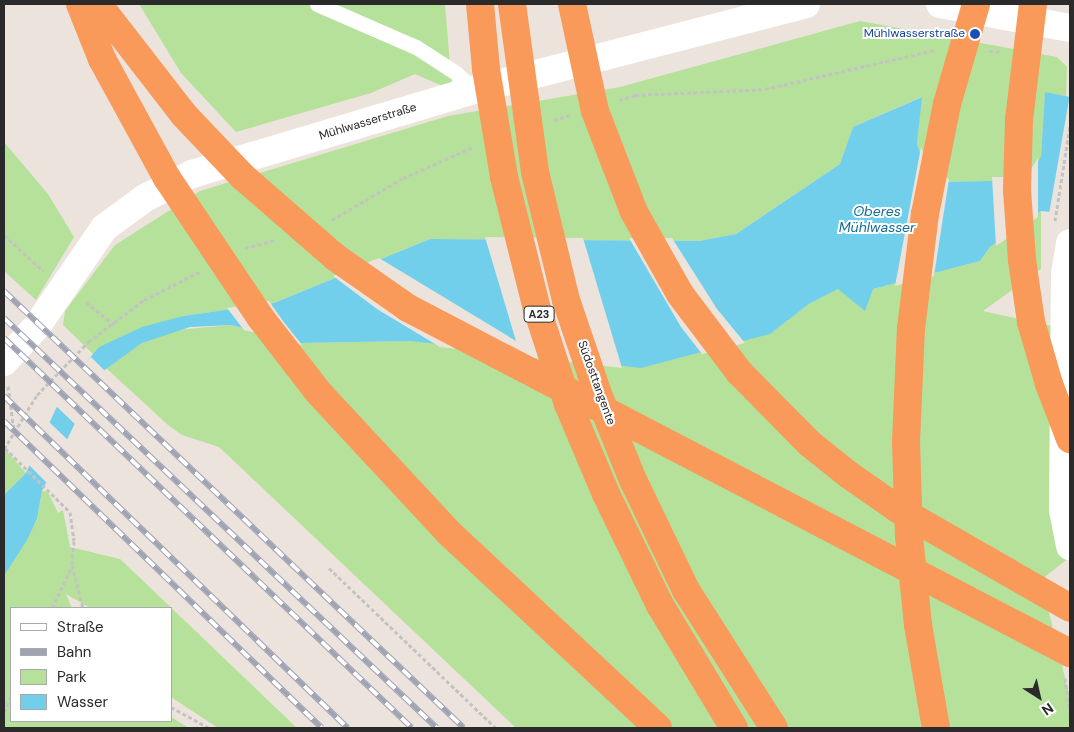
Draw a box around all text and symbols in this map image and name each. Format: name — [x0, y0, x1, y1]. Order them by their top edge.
place label: Mühlwasserstraße — [864, 27, 965, 41]
marker: Mühlwasserstraße — [969, 28, 981, 40]
street label: Mühlwasserstraße — [317, 100, 419, 144]
water label: Oberes Mühlwasser — [839, 203, 915, 236]
road number: A23 — [523, 306, 555, 322]
street label: Südosttangente — [574, 339, 618, 427]
legend — [10, 607, 172, 722]
text: Straße — [57, 617, 104, 637]
text: Bahn — [57, 642, 91, 662]
text: Park — [57, 667, 87, 687]
north arrow — [1014, 672, 1064, 722]
text: Wasser — [57, 692, 108, 712]
text: N — [1038, 699, 1057, 720]

